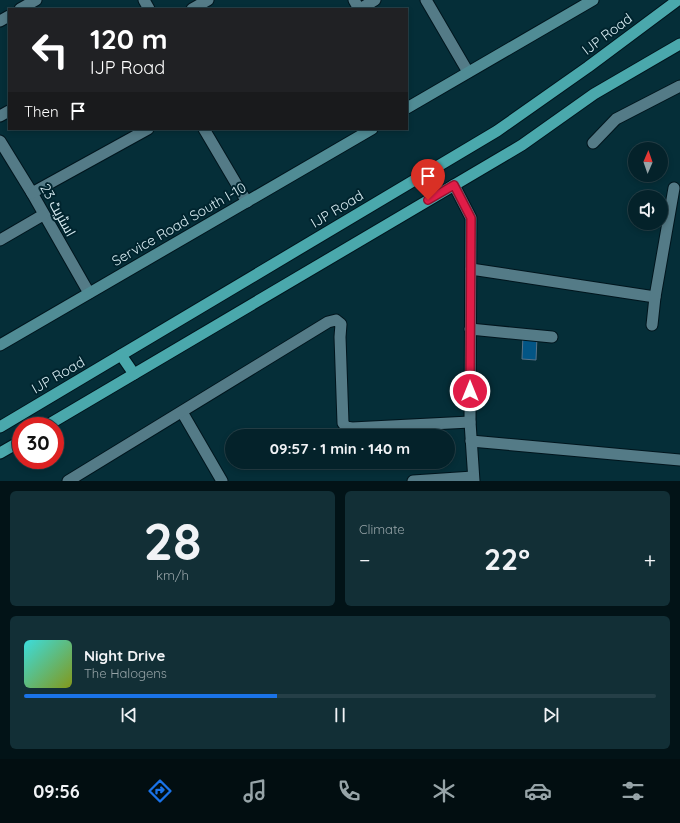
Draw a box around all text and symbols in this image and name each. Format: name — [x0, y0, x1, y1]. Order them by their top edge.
street label: IJP Road — [578, 9, 636, 59]
text: 120 m — [90, 21, 168, 56]
icon: left — [24, 24, 76, 76]
text: IJP Road — [90, 56, 165, 79]
icon: arrive — [67, 100, 89, 122]
text: Then — [24, 102, 59, 121]
north arrow — [628, 142, 668, 182]
map controls — [628, 142, 668, 230]
pin — [411, 159, 445, 200]
icon: arrive — [417, 165, 439, 187]
street label: Service Road South I-10 — [108, 178, 250, 270]
street label: اسٹریٹ 23 — [36, 180, 80, 240]
street label: IJP Road — [307, 186, 367, 232]
button: sound — [628, 190, 668, 230]
street label: IJP Road — [28, 353, 88, 397]
position arrow — [449, 370, 491, 412]
speed limit sign: 30 — [12, 417, 64, 469]
text: 09:57 · 1 min · 140 m — [270, 439, 410, 458]
text: 28 — [143, 508, 202, 573]
text: Climate — [359, 521, 405, 537]
text: 22° — [484, 540, 530, 578]
text: − — [359, 546, 370, 574]
text: + — [644, 546, 656, 574]
text: km/h — [156, 567, 189, 583]
text: Night Drive — [84, 646, 165, 665]
text: The Halogens — [84, 665, 167, 681]
icon: previous — [118, 704, 140, 726]
icon: pause — [329, 704, 351, 726]
icon: next — [540, 704, 562, 726]
icon: directions — [146, 777, 174, 805]
icon: music — [241, 777, 269, 805]
icon: phone — [335, 777, 363, 805]
icon: climate — [430, 777, 458, 805]
icon: car — [524, 777, 552, 805]
icon: filters — [619, 777, 647, 805]
text: 09:56 — [33, 780, 80, 803]

